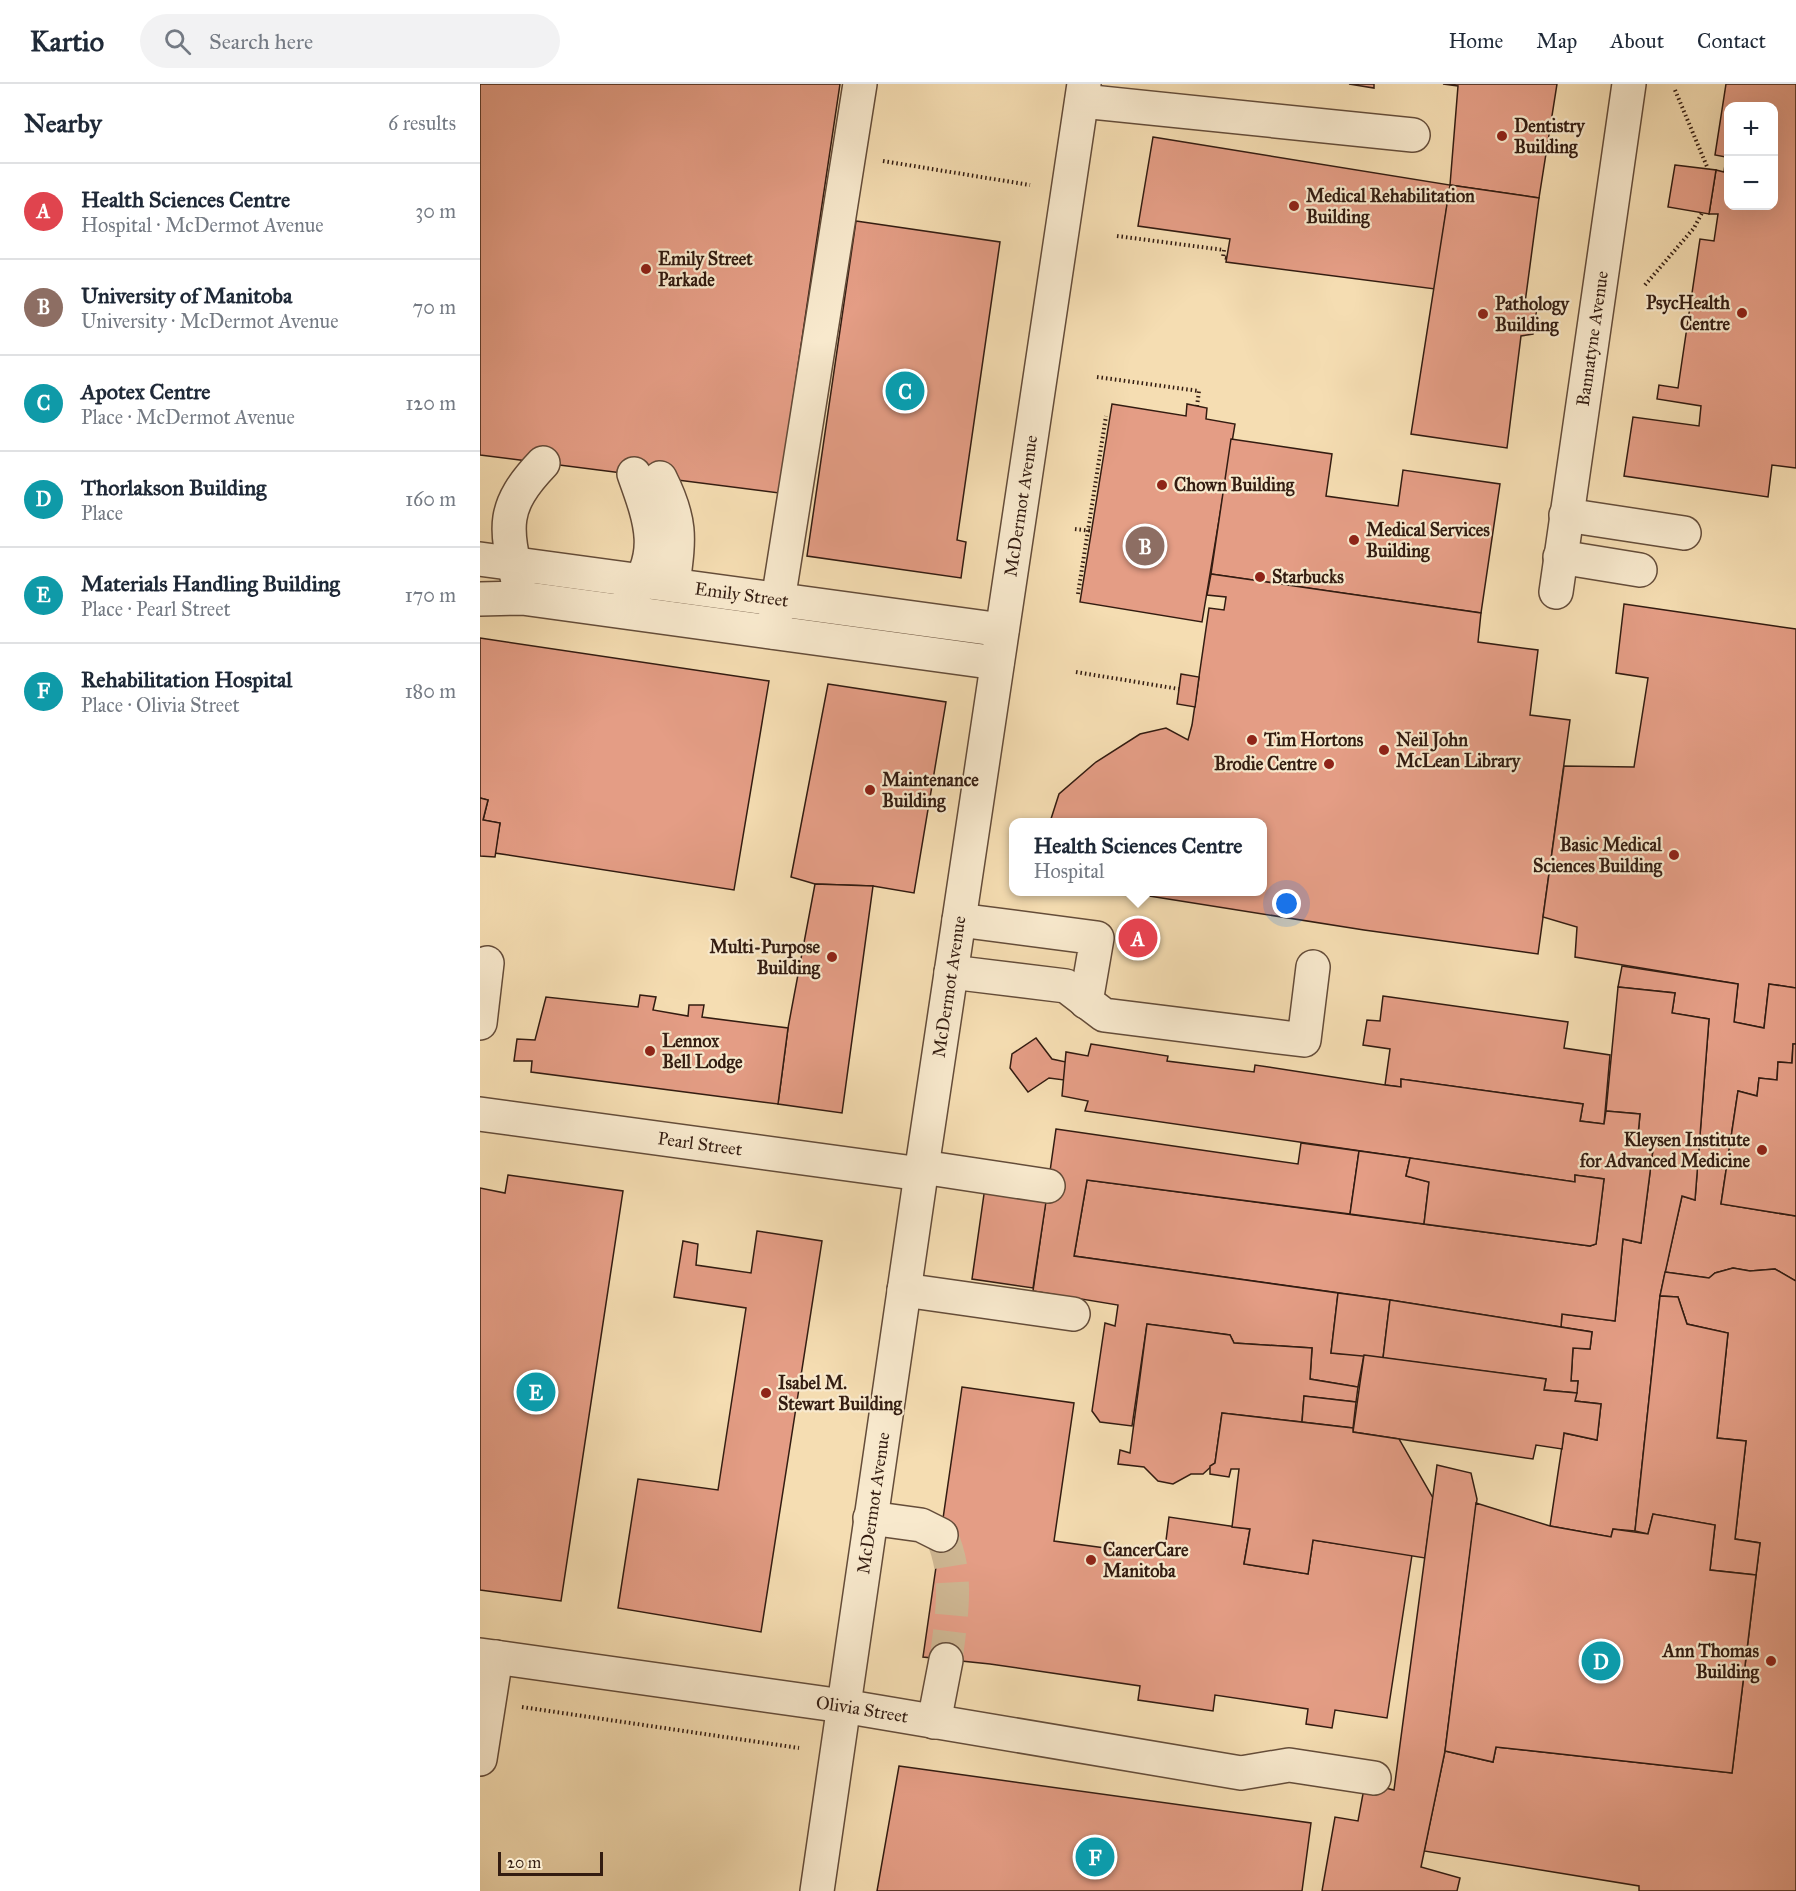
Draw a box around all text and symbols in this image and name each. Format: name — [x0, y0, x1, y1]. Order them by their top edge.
search box — [140, 14, 560, 68]
text: Kartio — [30, 24, 104, 59]
icon: search — [161, 25, 194, 58]
text: Search here — [209, 28, 313, 55]
text: Home — [1448, 28, 1503, 54]
text: Map — [1536, 28, 1577, 54]
text: About — [1610, 28, 1664, 54]
text: Contact — [1697, 28, 1766, 54]
map controls — [1724, 102, 1778, 210]
button: + — [1724, 102, 1778, 156]
text: Nearby — [24, 107, 102, 139]
text: 6 results — [388, 111, 456, 135]
place label: Dentistry Building — [1514, 115, 1586, 159]
marker: Dentistry Building — [1495, 129, 1509, 143]
button: − — [1724, 156, 1778, 210]
place label: Medical Rehabilitation Building — [1306, 185, 1475, 229]
text: Health Sciences Centre — [81, 186, 290, 213]
text: A — [37, 199, 50, 223]
text: 30 m — [415, 199, 456, 223]
marker: Medical Rehabilitation Building — [1287, 199, 1301, 213]
text: Hospital · McDermot Avenue — [81, 213, 324, 237]
place label: Emily Street Parkade — [658, 248, 753, 291]
marker: Emily Street Parkade — [639, 262, 653, 276]
street label: Bannatyne Avenue — [1572, 269, 1613, 408]
text: University of Manitoba — [81, 282, 292, 309]
place label: PsycHealth Centre — [1646, 292, 1731, 335]
place label: Pathology Building — [1495, 293, 1570, 337]
text: B — [37, 295, 50, 319]
text: 70 m — [413, 295, 456, 319]
marker: PsycHealth Centre — [1735, 306, 1749, 320]
marker: Pathology Building — [1476, 307, 1490, 321]
text: University · McDermot Avenue — [81, 309, 339, 333]
pin: C — [886, 368, 924, 414]
text: Apotex Centre — [81, 378, 211, 405]
text: C — [37, 391, 50, 415]
text: 120 m — [405, 391, 456, 415]
text: Place · McDermot Avenue — [81, 405, 295, 429]
street label: McDermot Avenue — [999, 434, 1042, 578]
text: Thorlakson Building — [81, 474, 266, 501]
place label: Chown Building — [1174, 474, 1295, 497]
marker: Chown Building — [1155, 478, 1169, 492]
text: D — [36, 487, 51, 511]
text: 160 m — [405, 487, 456, 511]
text: Place — [81, 501, 123, 525]
place label: Medical Services Building — [1366, 519, 1490, 563]
pin: B — [1126, 524, 1164, 568]
marker: Medical Services Building — [1347, 533, 1361, 547]
place label: Starbucks — [1272, 566, 1344, 588]
text: Materials Handling Building — [81, 570, 340, 597]
marker: Starbucks — [1253, 570, 1267, 584]
street label: Emily Street — [693, 577, 791, 612]
text: E — [36, 583, 51, 607]
text: 170 m — [405, 583, 456, 607]
text: Place · Pearl Street — [81, 597, 231, 621]
text: Rehabilitation Hospital — [81, 666, 292, 693]
text: F — [37, 679, 50, 703]
text: 180 m — [405, 679, 456, 703]
text: Place · Olivia Street — [81, 693, 240, 717]
place label: Tim Hortons — [1263, 729, 1364, 751]
place label: Neil John McLean Library — [1396, 729, 1522, 773]
marker: Tim Hortons — [1245, 733, 1259, 747]
marker: Neil John McLean Library — [1377, 743, 1391, 757]
place label: Brodie Centre — [1214, 753, 1317, 775]
marker: Brodie Centre — [1322, 757, 1336, 771]
place label: Maintenance Building — [882, 769, 979, 813]
marker: Maintenance Building — [863, 783, 877, 797]
popup — [1009, 818, 1267, 896]
text: Health Sciences Centre — [1033, 832, 1243, 859]
place label: Basic Medical Sciences Building — [1533, 834, 1663, 878]
marker: Basic Medical Sciences Building — [1667, 848, 1681, 862]
text: Hospital — [1033, 859, 1104, 883]
your location — [1272, 889, 1301, 918]
street label: McDermot Avenue — [928, 914, 970, 1059]
pin: A — [1118, 916, 1158, 960]
place label: Multi-Purpose Building — [710, 936, 821, 980]
marker: Multi-Purpose Building — [825, 950, 839, 964]
place label: Lennox Bell Lodge — [662, 1030, 743, 1074]
marker: Lennox Bell Lodge — [643, 1044, 657, 1058]
street label: Pearl Street — [656, 1127, 744, 1161]
place label: Kleysen Institute for Advanced Medicine — [1579, 1129, 1751, 1172]
marker: Kleysen Institute for Advanced Medicine — [1755, 1143, 1769, 1157]
pin: E — [516, 1370, 556, 1414]
place label: Isabel M. Stewart Building — [778, 1372, 903, 1416]
marker: Isabel M. Stewart Building — [759, 1386, 773, 1400]
street label: McDermot Avenue — [852, 1431, 894, 1575]
place label: CancerCare Manitoba — [1103, 1539, 1189, 1582]
marker: CancerCare Manitoba — [1084, 1553, 1098, 1567]
pin: D — [1582, 1638, 1620, 1684]
place label: Ann Thomas Building — [1662, 1640, 1760, 1684]
marker: Ann Thomas Building — [1764, 1654, 1778, 1668]
street label: Olivia Street — [815, 1691, 911, 1728]
pin: F — [1076, 1834, 1114, 1880]
scale bar — [498, 1849, 603, 1876]
text: 20 m — [507, 1853, 541, 1872]

